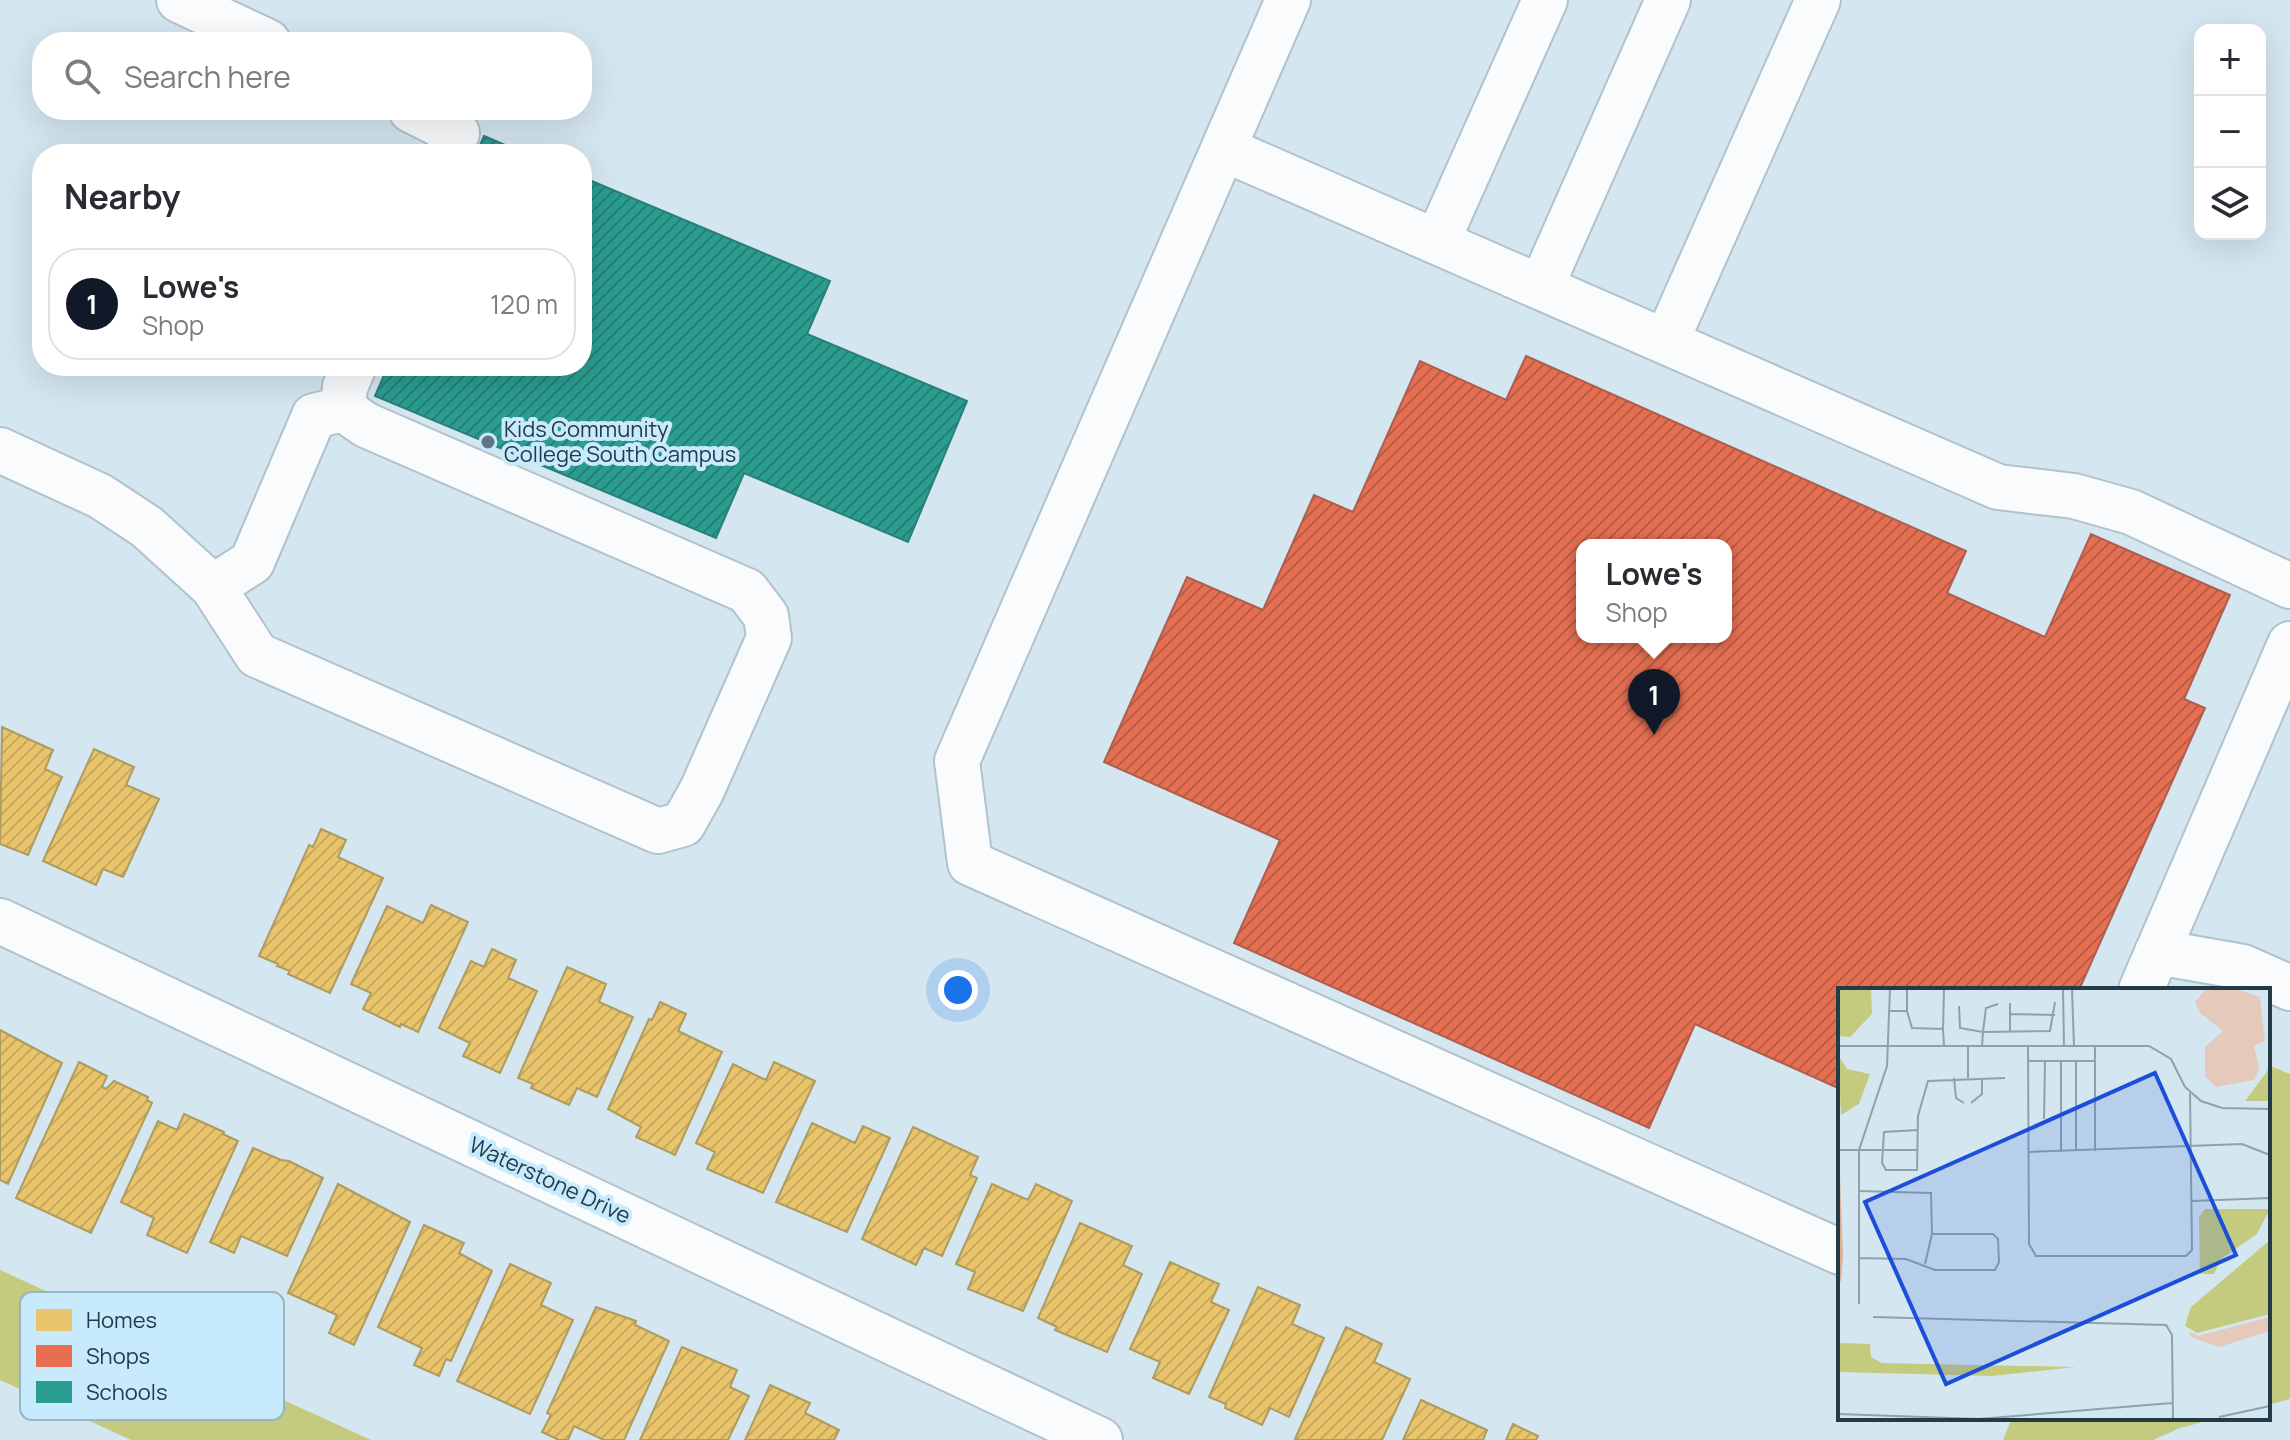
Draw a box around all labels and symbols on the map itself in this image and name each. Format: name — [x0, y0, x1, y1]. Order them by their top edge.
place label: Kids Community College South Campus — [504, 414, 736, 469]
marker: Kids Community College South Campus — [479, 433, 497, 451]
pin: 1 — [1628, 669, 1680, 735]
your location — [938, 970, 978, 1010]
inset map — [1838, 988, 2270, 1420]
street label: Waterstone Drive — [464, 1129, 636, 1231]
legend — [20, 1292, 284, 1420]
text: Homes — [86, 1305, 157, 1335]
text: Shops — [86, 1341, 150, 1371]
text: Schools — [86, 1377, 168, 1407]

